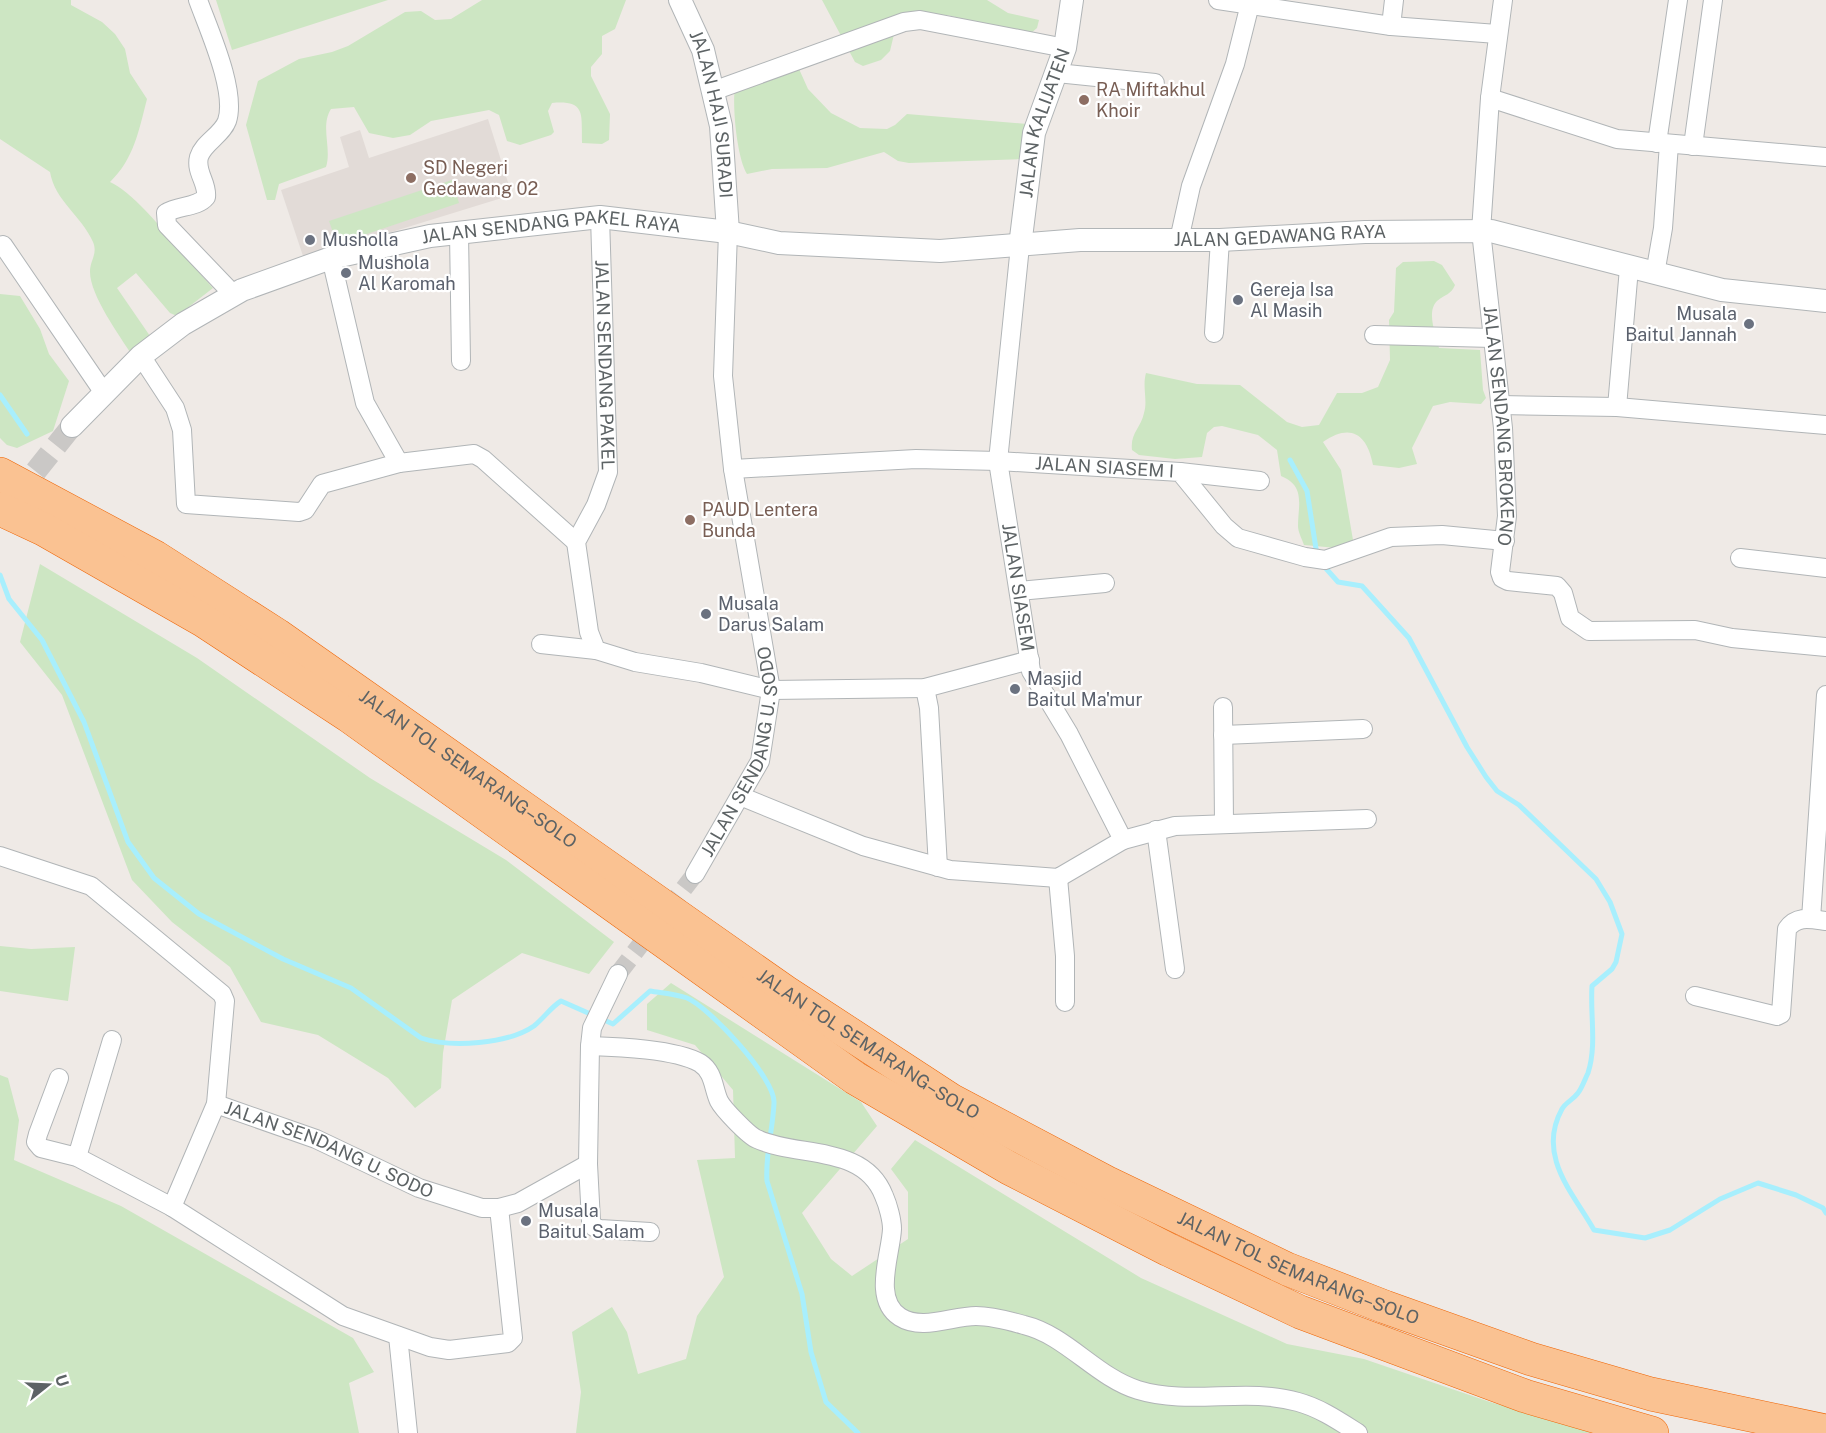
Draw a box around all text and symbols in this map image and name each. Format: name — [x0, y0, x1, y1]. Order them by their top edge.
street label: JALAN HAJI SURADI — [685, 27, 737, 199]
street label: JALAN KALIJATEN — [1015, 45, 1074, 199]
place label: RA Miftakhul Khoir — [1096, 79, 1206, 121]
marker: RA Miftakhul Khoir — [1077, 93, 1091, 107]
place label: SD Negeri Gedawang 02 — [423, 157, 538, 199]
marker: SD Negeri Gedawang 02 — [404, 171, 418, 185]
street label: JALAN SENDANG PAKEL RAYA — [419, 206, 682, 248]
street label: JALAN GEDAWANG RAYA — [1174, 221, 1387, 250]
place label: Musholla — [322, 229, 399, 250]
marker: Musholla — [303, 233, 317, 247]
place label: Mushola Al Karomah — [358, 252, 456, 294]
street label: JALAN SENDANG PAKEL — [591, 259, 619, 470]
marker: Mushola Al Karomah — [339, 266, 353, 280]
place label: Gereja Isa Al Masih — [1250, 279, 1334, 321]
marker: Gereja Isa Al Masih — [1231, 293, 1245, 307]
place label: Musala Baitul Jannah — [1625, 303, 1737, 345]
street label: JALAN SENDANG BROKENO — [1479, 305, 1518, 547]
marker: Musala Baitul Jannah — [1742, 317, 1756, 331]
street label: JALAN SIASEM I — [1035, 452, 1175, 482]
place label: PAUD Lentera Bunda — [702, 499, 818, 541]
marker: PAUD Lentera Bunda — [683, 513, 697, 527]
street label: JALAN SIASEM — [998, 522, 1039, 653]
place label: Musala Darus Salam — [718, 593, 824, 635]
marker: Musala Darus Salam — [699, 607, 713, 621]
street label: JALAN SENDANG U. SODO — [696, 645, 782, 860]
place label: Masjid Baitul Ma'mur — [1027, 668, 1142, 710]
marker: Masjid Baitul Ma'mur — [1008, 682, 1022, 696]
street label: JALAN TOL SEMARANG–SOLO — [355, 685, 581, 852]
street label: JALAN TOL SEMARANG–SOLO — [753, 964, 983, 1123]
street label: JALAN SENDANG U. SODO — [222, 1097, 436, 1202]
place label: Musala Baitul Salam — [538, 1200, 645, 1242]
street label: JALAN TOL SEMARANG–SOLO — [1174, 1207, 1422, 1328]
marker: Musala Baitul Salam — [519, 1214, 533, 1228]
north arrow — [18, 1355, 78, 1415]
text: U — [51, 1372, 73, 1389]

